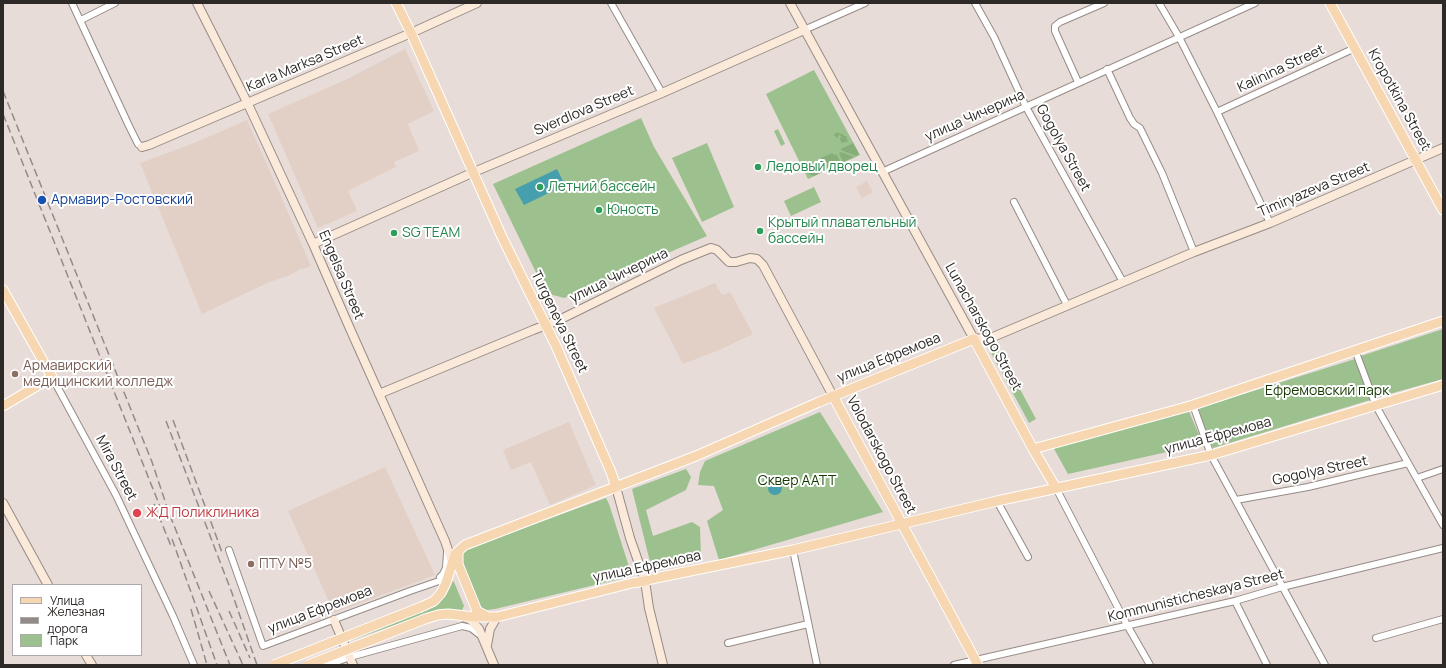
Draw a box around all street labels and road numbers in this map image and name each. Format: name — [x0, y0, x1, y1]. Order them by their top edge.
street label: Karla Marksa Street — [244, 32, 366, 96]
street label: Kalinina Street — [1235, 41, 1327, 97]
street label: Kropotkina Street — [1364, 46, 1434, 154]
street label: Sverdlova Street — [532, 82, 636, 140]
street label: улица Чичерина — [922, 86, 1028, 146]
street label: Gogolya Street — [1032, 102, 1094, 194]
street label: Timiryazeva Street — [1256, 159, 1372, 221]
street label: Engelsa Street — [315, 228, 367, 322]
street label: улица Чичерина — [567, 245, 671, 307]
street label: Lunacharskogo Street — [941, 260, 1025, 394]
street label: Turgeneva Street — [527, 268, 591, 376]
street label: улица Ефремова — [835, 330, 943, 386]
street label: Volodarskogo Street — [843, 393, 919, 517]
street label: улица Ефремова — [1163, 414, 1273, 458]
street label: Mira Street — [92, 432, 140, 504]
street label: Gogolya Street — [1271, 453, 1369, 489]
street label: улица Ефремова — [592, 547, 702, 587]
street label: Kommunisticheskaya Street — [1106, 566, 1286, 626]
street label: улица Ефремова — [266, 582, 374, 638]

